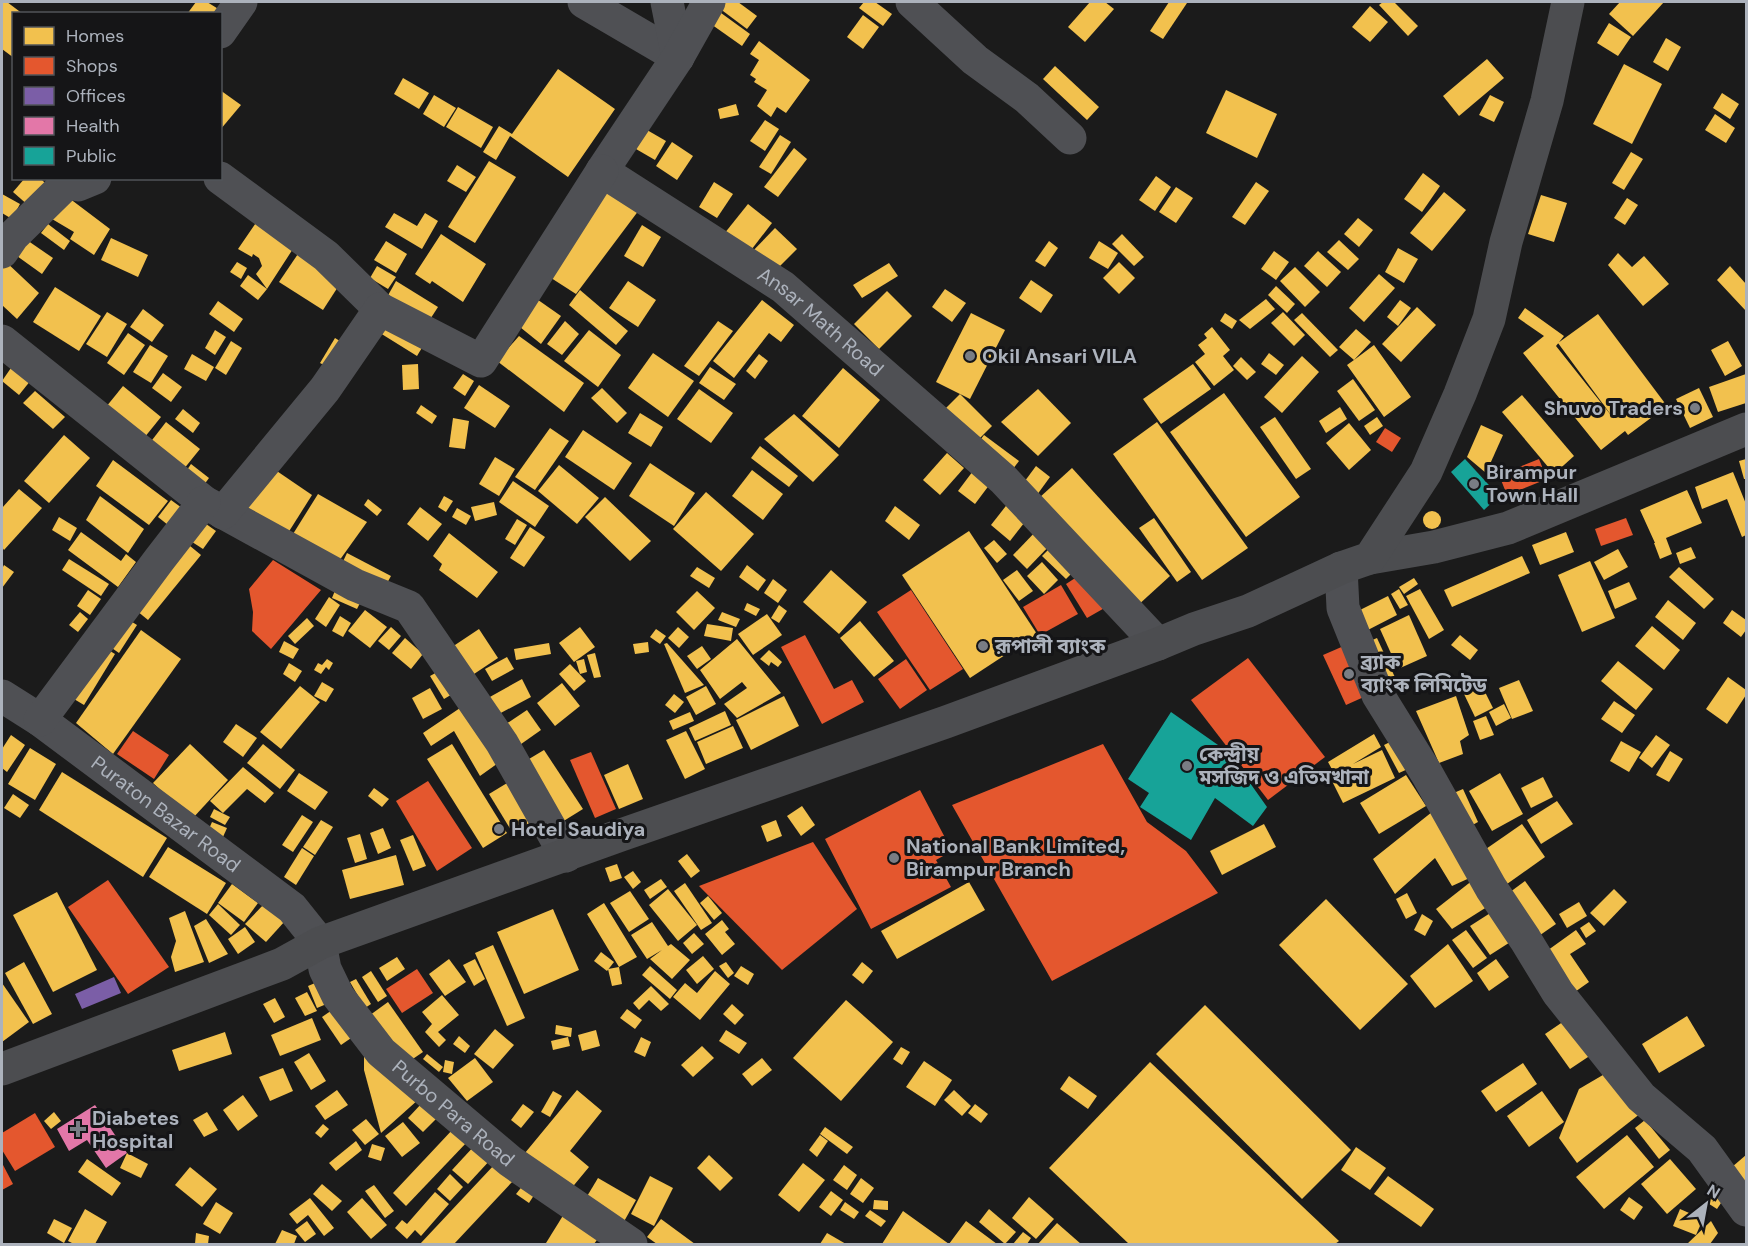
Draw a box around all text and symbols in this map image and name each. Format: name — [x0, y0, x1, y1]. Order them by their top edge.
legend — [12, 12, 222, 180]
text: Homes — [66, 24, 124, 48]
text: Shops — [66, 54, 118, 78]
text: Offices — [66, 84, 126, 108]
text: Health — [66, 114, 120, 138]
text: Public — [66, 144, 117, 168]
street label: Ansar Math Road — [753, 261, 889, 382]
place label: Okil Ansari VILA — [982, 343, 1137, 369]
marker: Okil Ansari VILA — [963, 349, 977, 363]
place label: Shuvo Traders — [1544, 395, 1683, 421]
marker: Shuvo Traders — [1688, 401, 1702, 415]
place label: Birampur Town Hall — [1486, 459, 1578, 508]
marker: Birampur Town Hall — [1467, 477, 1481, 491]
place label: রূপালী ব্যাংক — [994, 633, 1106, 659]
marker: রূপালী ব্যাংক — [976, 639, 990, 653]
place label: ব্র্যাক ব্যাংক লিমিটেড — [1360, 649, 1487, 698]
marker: ব্র্যাক ব্যাংক লিমিটেড — [1342, 667, 1356, 681]
place label: কেন্দ্রীয় মসজিদ ও এতিমখানা — [1198, 741, 1369, 790]
street label: Puraton Bazar Road — [86, 750, 246, 878]
marker: কেন্দ্রীয় মসজিদ ও এতিমখানা — [1180, 759, 1194, 773]
place label: Hotel Saudiya — [511, 816, 645, 842]
marker: Hotel Saudiya — [492, 822, 506, 836]
place label: National Bank Limited, Birampur Branch — [906, 833, 1125, 882]
marker: National Bank Limited, Birampur Branch — [887, 851, 901, 865]
street label: Purbo Para Road — [387, 1054, 520, 1172]
place label: Diabetes Hospital — [92, 1105, 179, 1154]
marker: Diabetes Hospital — [69, 1120, 87, 1138]
north arrow — [1676, 1174, 1736, 1234]
text: N — [1703, 1180, 1724, 1204]

